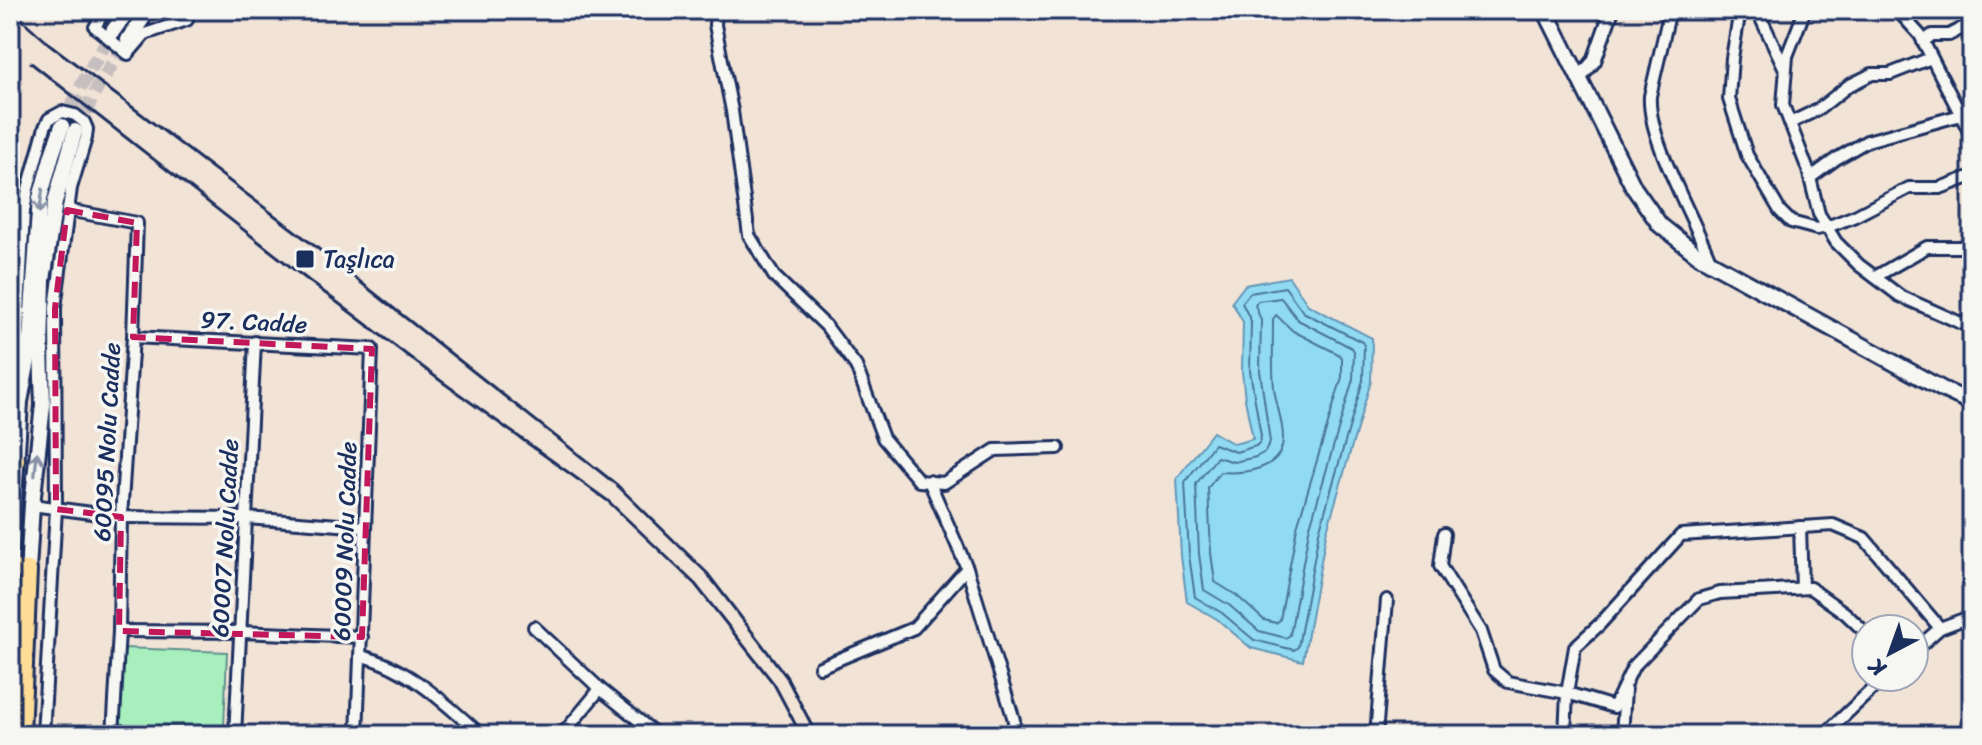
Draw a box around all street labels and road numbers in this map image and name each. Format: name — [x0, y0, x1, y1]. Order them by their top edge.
street label: 97. Cadde — [200, 298, 308, 346]
street label: 60095 Nolu Cadde — [81, 342, 133, 542]
street label: 60007 Nolu Cadde — [199, 438, 251, 638]
street label: 60009 Nolu Cadde — [321, 441, 369, 641]

